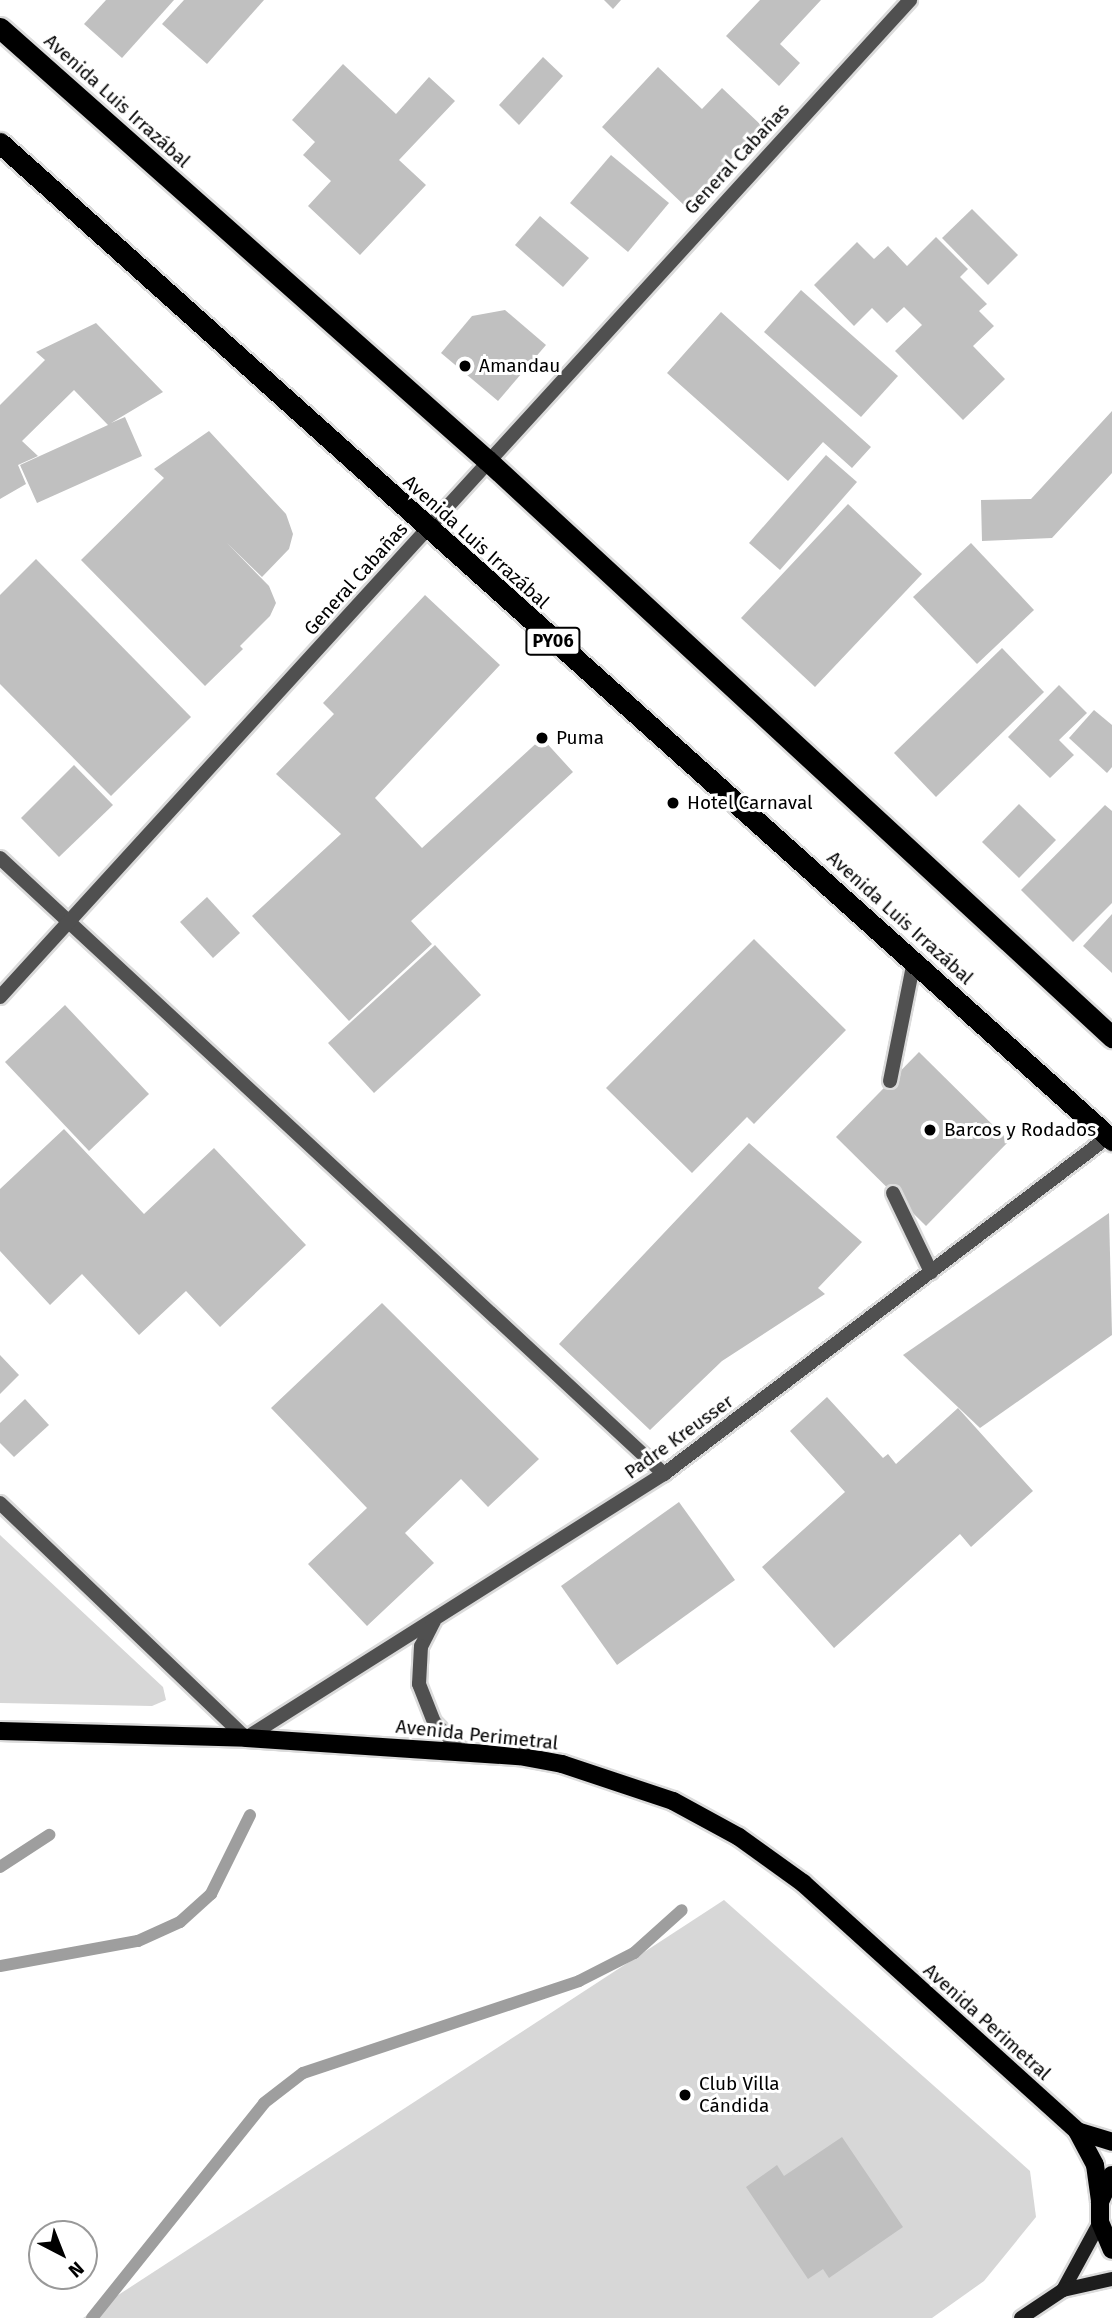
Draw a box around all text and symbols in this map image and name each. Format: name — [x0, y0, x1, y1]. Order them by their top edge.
street label: Avenida Luis Irrazábal — [39, 30, 195, 172]
street label: General Cabañas — [680, 99, 794, 219]
place label: Amandau — [479, 355, 560, 377]
marker: Amandau — [457, 358, 473, 374]
street label: Avenida Luis Irrazábal — [398, 471, 554, 613]
street label: General Cabañas — [299, 518, 413, 640]
road number: PY06 — [525, 626, 581, 656]
place label: Puma — [556, 727, 604, 749]
marker: Puma — [534, 730, 550, 746]
place label: Hotel Carnaval — [687, 792, 813, 814]
marker: Hotel Carnaval — [665, 795, 681, 811]
street label: Avenida Luis Irrazábal — [822, 847, 978, 989]
place label: Barcos y Rodados — [944, 1119, 1096, 1141]
marker: Barcos y Rodados — [922, 1122, 938, 1138]
street label: Padre Kreusser — [620, 1390, 738, 1484]
street label: Avenida Perimetral — [395, 1715, 559, 1755]
street label: Avenida Perimetral — [919, 1959, 1055, 2085]
place label: Club Villa Cándida — [699, 2073, 780, 2117]
marker: Club Villa Cándida — [677, 2087, 693, 2103]
north arrow — [28, 2220, 98, 2290]
text: N — [64, 2257, 88, 2282]

